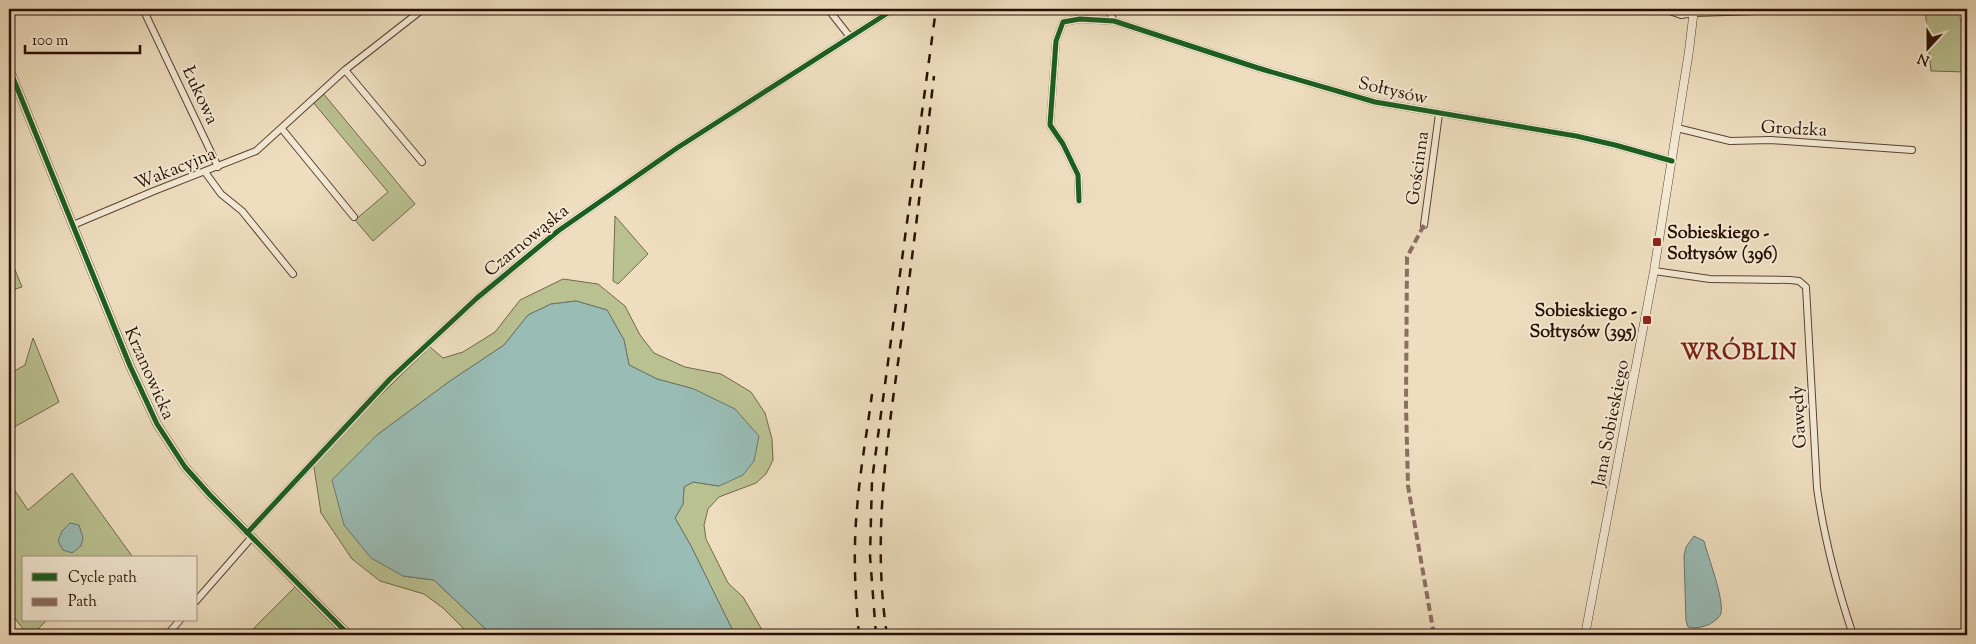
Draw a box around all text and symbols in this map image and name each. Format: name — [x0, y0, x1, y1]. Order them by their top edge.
scale bar — [25, 22, 140, 54]
north arrow — [1904, 22, 1954, 72]
text: 100 m — [32, 31, 69, 52]
text: N — [1915, 47, 1933, 70]
street label: Łukowa — [174, 62, 224, 129]
street label: Sołtysów — [1355, 71, 1430, 113]
street label: Grodzka — [1760, 115, 1828, 145]
street label: Gościnna — [1401, 130, 1437, 207]
street label: Wakacyjna — [131, 142, 220, 198]
street label: Czarnowąska — [479, 199, 575, 284]
place label: Sobieskiego - Sołtysów (396) — [1667, 221, 1778, 268]
marker: Sobieskiego - Sołtysów (396) — [1651, 236, 1663, 248]
place label: Sobieskiego - Sołtysów (395) — [1530, 299, 1637, 346]
marker: Sobieskiego - Sołtysów (395) — [1641, 314, 1653, 326]
street label: Krzanowicka — [116, 323, 180, 424]
district label: WRÓBLIN — [1680, 336, 1798, 370]
street label: Jana Sobieskiego — [1587, 358, 1637, 490]
street label: Gawędy — [1785, 385, 1815, 449]
legend — [22, 556, 198, 622]
text: Cycle path — [68, 568, 137, 589]
text: Path — [68, 592, 97, 613]

